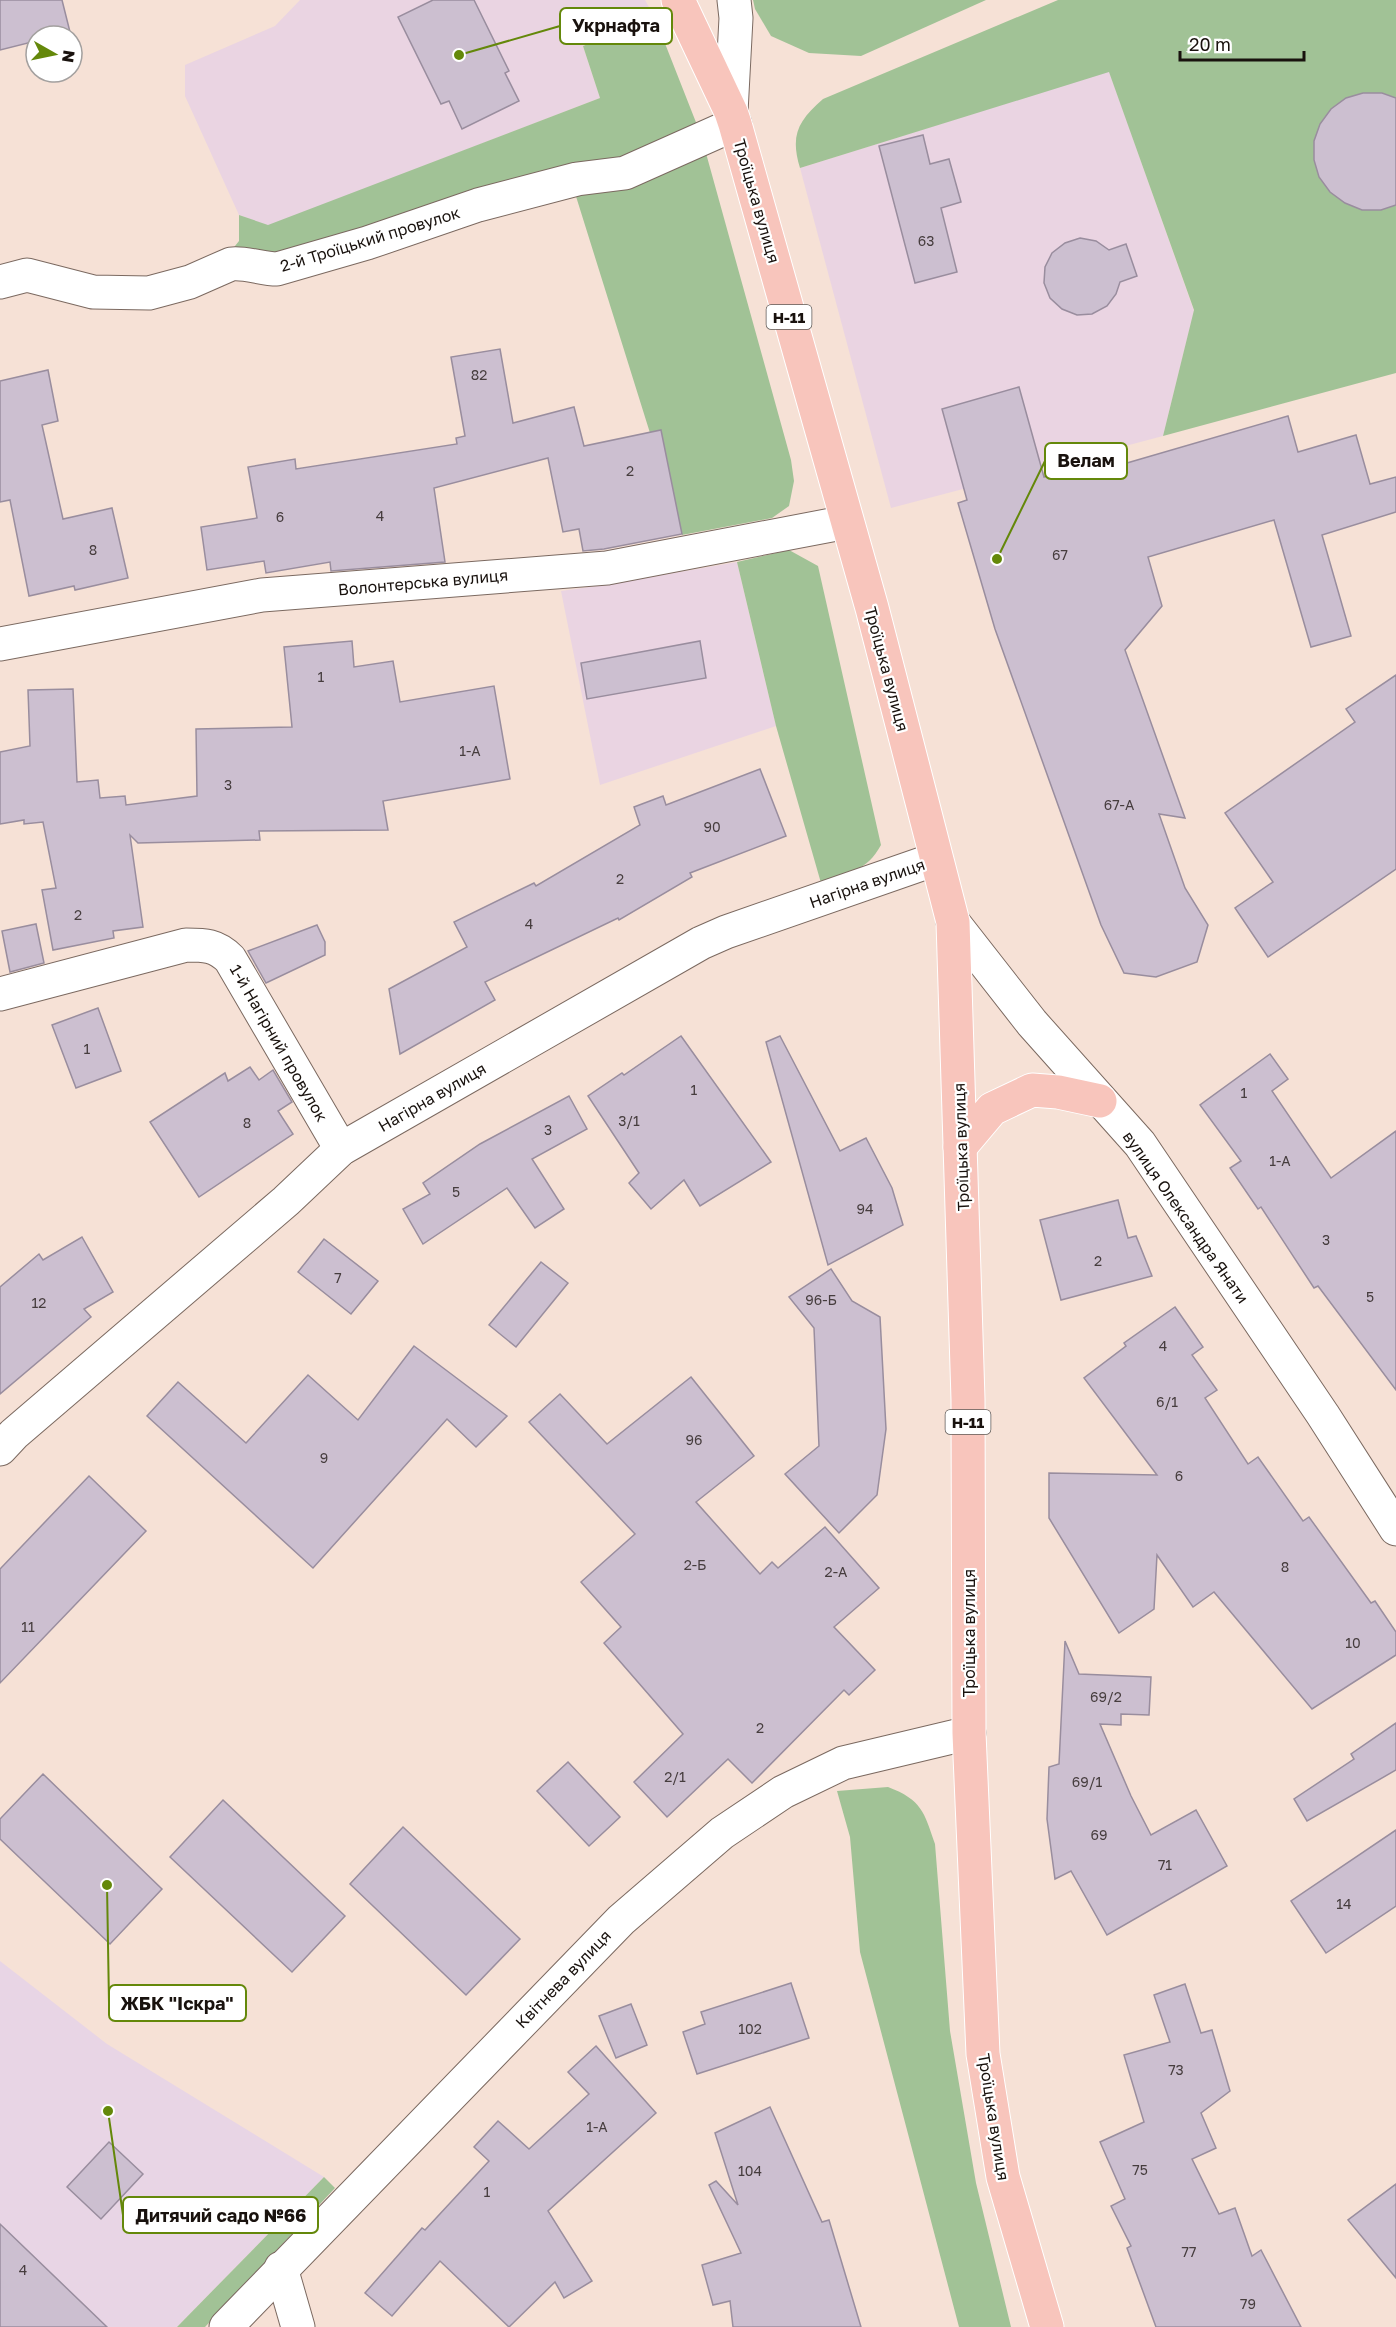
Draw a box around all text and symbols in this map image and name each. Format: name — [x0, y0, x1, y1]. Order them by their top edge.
callout: Укрнафта — [560, 8, 672, 44]
text: Укрнафта — [572, 14, 660, 36]
north arrow — [24, 24, 84, 84]
scale bar — [1180, 24, 1304, 62]
text: 20 m — [1189, 33, 1231, 55]
text: N — [58, 49, 80, 64]
street label: Троїцька вулиця — [730, 137, 784, 265]
street label: 2-й Троїцький провулок — [278, 202, 462, 276]
house number: 63 — [918, 232, 934, 249]
road number: Н-11 — [766, 305, 812, 329]
house number: 82 — [471, 366, 487, 383]
callout: Велам — [1045, 443, 1127, 479]
text: Велам — [1057, 449, 1115, 471]
house number: 2 — [626, 462, 634, 479]
house number: 4 — [376, 507, 384, 524]
house number: 6 — [276, 508, 284, 525]
house number: 8 — [89, 541, 97, 558]
house number: 67 — [1052, 546, 1068, 563]
street label: Волонтерська вулиця — [337, 565, 509, 599]
street label: Троїцька вулиця — [861, 604, 913, 734]
house number: 1 — [318, 668, 325, 685]
house number: 1-А — [459, 742, 481, 759]
house number: 3 — [224, 776, 232, 793]
house number: 67-А — [1104, 796, 1135, 813]
house number: 90 — [703, 818, 721, 835]
street label: Нагірна вулиця — [806, 854, 928, 912]
house number: 2 — [616, 870, 624, 887]
house number: 2 — [74, 906, 82, 923]
house number: 4 — [525, 915, 533, 932]
street label: 1-й Нагірний провулок — [226, 961, 332, 1125]
house number: 1 — [84, 1040, 91, 1057]
street label: Нагірна вулиця — [375, 1058, 489, 1136]
house number: 1 — [691, 1081, 698, 1098]
street label: Троїцька вулиця — [949, 1083, 973, 1211]
house number: 1 — [1241, 1084, 1248, 1101]
house number: 3/1 — [618, 1112, 640, 1129]
house number: 8 — [243, 1114, 251, 1131]
house number: 3 — [544, 1121, 552, 1138]
street label: вулиця Олександра Янати — [1119, 1127, 1253, 1307]
house number: 1-А — [1269, 1152, 1291, 1169]
house number: 5 — [452, 1183, 460, 1200]
house number: 94 — [856, 1200, 874, 1217]
house number: 3 — [1322, 1231, 1330, 1248]
house number: 2 — [1094, 1252, 1102, 1269]
house number: 7 — [334, 1269, 342, 1286]
house number: 5 — [1366, 1288, 1374, 1305]
house number: 96-Б — [805, 1291, 837, 1308]
house number: 12 — [32, 1294, 46, 1311]
house number: 4 — [1159, 1337, 1167, 1354]
house number: 6/1 — [1156, 1393, 1178, 1410]
road number: Н-11 — [946, 1410, 990, 1434]
house number: 96 — [686, 1431, 702, 1448]
house number: 9 — [320, 1449, 328, 1466]
house number: 6 — [1175, 1467, 1183, 1484]
house number: 2-Б — [684, 1556, 706, 1573]
house number: 8 — [1281, 1558, 1289, 1575]
house number: 2-А — [825, 1563, 848, 1580]
street label: Троїцька вулиця — [959, 1569, 979, 1697]
house number: 11 — [21, 1618, 35, 1635]
house number: 10 — [1345, 1634, 1361, 1651]
house number: 69/2 — [1090, 1688, 1122, 1705]
house number: 2 — [756, 1719, 764, 1736]
house number: 2/1 — [664, 1768, 686, 1785]
house number: 69/1 — [1072, 1773, 1102, 1790]
house number: 69 — [1091, 1826, 1107, 1843]
house number: 71 — [1158, 1856, 1172, 1873]
house number: 14 — [1336, 1895, 1352, 1912]
street label: Квітнева вулиця — [511, 1926, 615, 2032]
callout: ЖБК "Іскра" — [109, 1985, 246, 2021]
text: ЖБК "Іскра" — [120, 1992, 234, 2014]
house number: 102 — [738, 2020, 762, 2037]
street label: Троїцька вулиця — [974, 2052, 1014, 2182]
house number: 73 — [1168, 2061, 1184, 2078]
house number: 1-А — [586, 2118, 608, 2135]
house number: 75 — [1132, 2161, 1148, 2178]
house number: 104 — [738, 2162, 762, 2179]
house number: 1 — [484, 2183, 491, 2200]
callout: Дитячий садо №66 — [123, 2197, 318, 2233]
text: Дитячий садо №66 — [135, 2204, 307, 2226]
house number: 77 — [1182, 2243, 1196, 2260]
house number: 4 — [19, 2261, 27, 2278]
house number: 79 — [1240, 2295, 1256, 2312]

